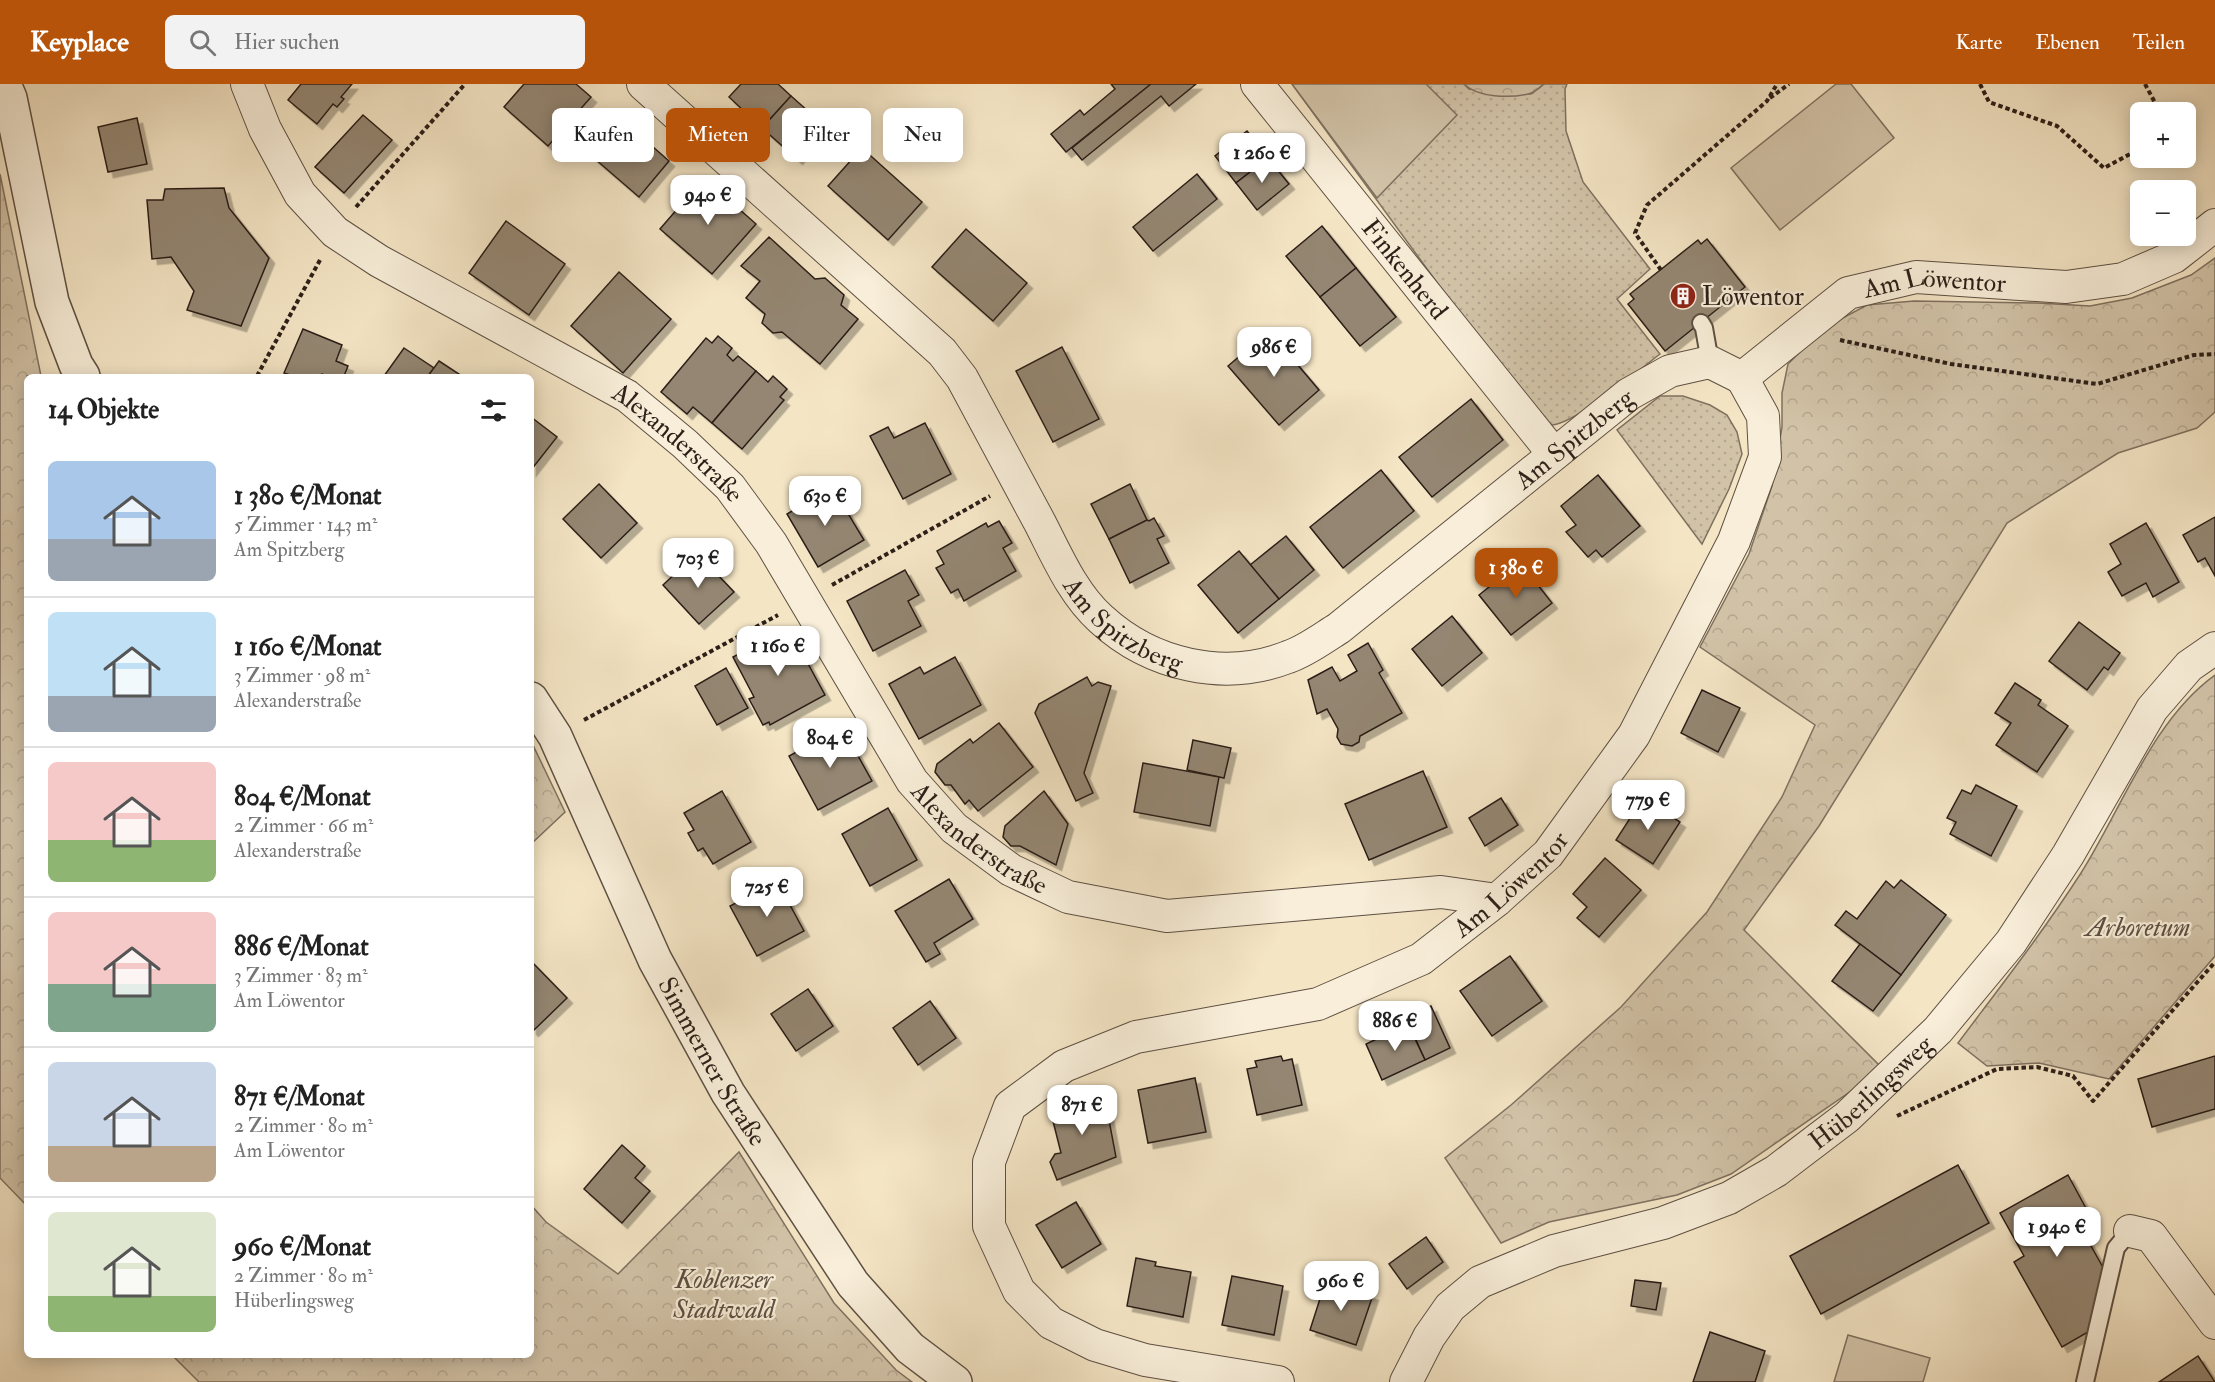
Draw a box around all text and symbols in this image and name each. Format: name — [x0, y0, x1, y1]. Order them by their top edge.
search box — [165, 15, 585, 69]
text: Keyplace — [30, 25, 129, 60]
icon: search — [186, 26, 219, 59]
text: Hier suchen — [234, 28, 340, 56]
text: Karte — [1955, 29, 2002, 56]
text: Ebenen — [2035, 29, 2100, 56]
text: Teilen — [2133, 29, 2185, 56]
map controls — [2130, 102, 2196, 246]
button: + — [2130, 102, 2196, 168]
chip: Kaufen — [552, 108, 654, 162]
chip: Mieten — [666, 108, 770, 162]
chip: Filter — [782, 108, 871, 162]
chip: Neu — [883, 108, 963, 162]
pin: 1 260 € — [1207, 133, 1317, 184]
text: 1 260 € — [1233, 140, 1291, 165]
pin: 940 € — [666, 175, 750, 226]
button: − — [2130, 180, 2196, 246]
text: 940 € — [684, 182, 732, 207]
street label: Finkenherd — [1355, 213, 1455, 326]
street label: Am Löwentor — [1859, 261, 2007, 306]
building icon: Löwentor — [1668, 281, 1698, 311]
place label: Löwentor — [1702, 281, 1804, 313]
pin: 986 € — [1232, 327, 1316, 378]
text: 986 € — [1251, 334, 1297, 359]
street label: Alexanderstraße — [606, 376, 751, 509]
street label: Am Spitzberg — [1508, 381, 1641, 497]
text: 14 Objekte — [48, 394, 159, 426]
icon: filters — [477, 394, 510, 427]
pin: 630 € — [783, 476, 867, 527]
text: 1 380 €/Monat — [234, 480, 381, 512]
text: 630 € — [803, 483, 847, 508]
icon: home — [96, 485, 168, 557]
text: 5 Zimmer · 143 m² — [234, 512, 377, 537]
text: Am Spitzberg — [234, 537, 344, 562]
pin: 703 € — [656, 538, 740, 589]
text: 703 € — [677, 545, 719, 570]
pin: 1 380 € — [1461, 548, 1571, 599]
text: 1 380 € — [1489, 555, 1543, 580]
street label: Am Spitzberg — [1055, 571, 1188, 680]
pin: 1 160 € — [723, 626, 833, 677]
text: 1 160 €/Monat — [234, 631, 382, 663]
text: 1 160 € — [751, 633, 805, 658]
icon: home — [96, 636, 168, 708]
text: 3 Zimmer · 98 m² — [234, 663, 370, 688]
text: Alexanderstraße — [234, 688, 361, 713]
pin: 804 € — [788, 718, 872, 769]
text: 804 € — [807, 725, 853, 750]
street label: Alexanderstraße — [903, 775, 1052, 902]
pin: 779 € — [1606, 780, 1690, 831]
text: 804 €/Monat — [234, 781, 371, 813]
icon: home — [96, 786, 168, 858]
text: 779 € — [1626, 787, 1670, 812]
text: 2 Zimmer · 66 m² — [234, 813, 373, 838]
street label: Am Löwentor — [1446, 825, 1576, 946]
text: Alexanderstraße — [234, 838, 361, 863]
pin: 725 € — [725, 867, 809, 918]
text: 725 € — [745, 874, 789, 899]
park label: Arboretum — [2083, 912, 2190, 944]
text: 886 €/Monat — [234, 931, 369, 963]
icon: home — [96, 936, 168, 1008]
text: 3 Zimmer · 83 m² — [234, 963, 368, 988]
street label: Simmerner Straße — [651, 972, 773, 1152]
text: Am Löwentor — [234, 988, 345, 1013]
pin: 886 € — [1353, 1001, 1437, 1052]
text: 886 € — [1373, 1008, 1417, 1033]
street label: Hüberlingsweg — [1803, 1028, 1941, 1157]
text: 871 €/Monat — [234, 1081, 365, 1113]
pin: 871 € — [1040, 1085, 1124, 1136]
icon: home — [96, 1086, 168, 1158]
text: 871 € — [1061, 1092, 1103, 1117]
text: 2 Zimmer · 80 m² — [234, 1113, 373, 1138]
text: Am Löwentor — [234, 1138, 345, 1163]
pin: 1 940 € — [2002, 1207, 2112, 1258]
text: 1 940 € — [2028, 1214, 2086, 1239]
text: 960 €/Monat — [234, 1231, 371, 1263]
icon: home — [96, 1236, 168, 1308]
pin: 960 € — [1299, 1261, 1383, 1312]
text: 2 Zimmer · 80 m² — [234, 1263, 373, 1288]
park label: Koblenzer Stadtwald — [672, 1264, 777, 1326]
text: 960 € — [1318, 1268, 1364, 1293]
text: Hüberlingsweg — [234, 1288, 354, 1313]

